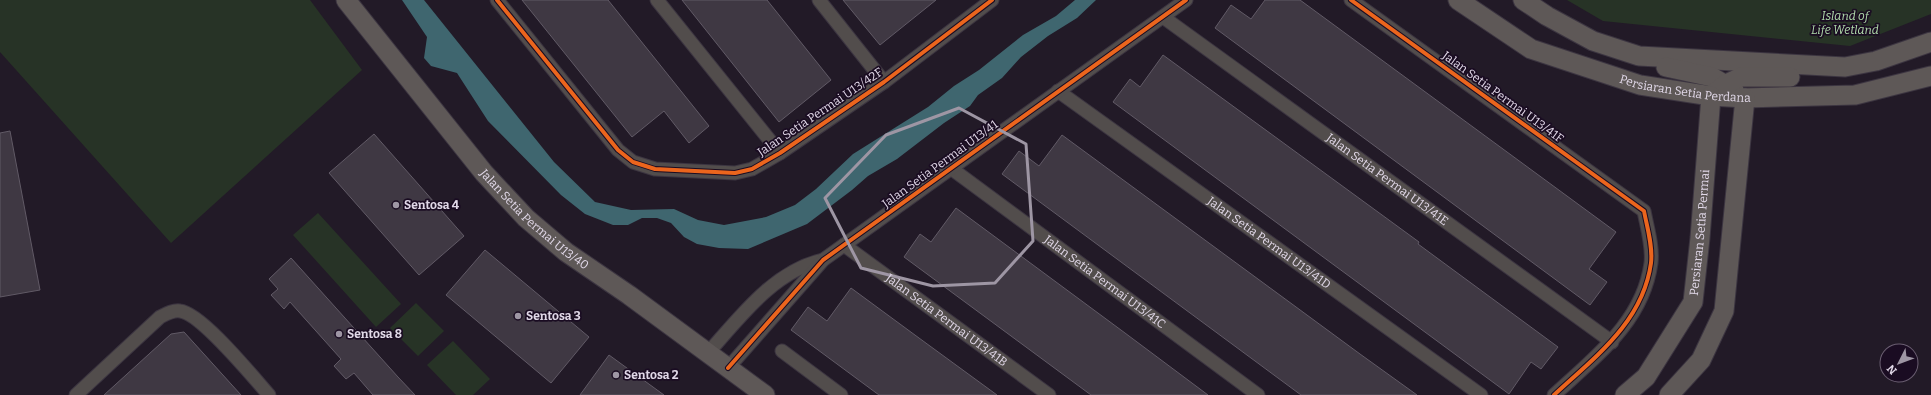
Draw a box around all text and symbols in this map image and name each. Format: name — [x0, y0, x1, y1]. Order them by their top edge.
park label: Island of Life Wetland — [1811, 9, 1879, 37]
street label: Jalan Setia Permai U13/41F — [1439, 48, 1566, 146]
street label: Jalan Setia Permai U13/42F — [754, 65, 885, 160]
street label: Persiaran Setia Perdana — [1618, 72, 1751, 105]
street label: Jalan Setia Permai U13/41 — [879, 117, 1001, 211]
street label: Jalan Setia Permai U13/41E — [1323, 130, 1451, 228]
street label: Jalan Setia Permai U13/40 — [476, 166, 591, 272]
street label: Persiaran Setia Permai — [1687, 168, 1712, 296]
street label: Jalan Setia Permai U13/41D — [1204, 193, 1333, 292]
place label: Sentosa 4 — [404, 198, 460, 212]
marker: Sentosa 4 — [391, 200, 401, 210]
street label: Jalan Setia Permai U13/41C — [1041, 232, 1168, 331]
street label: Jalan Setia Permai U13/41B — [882, 270, 1010, 369]
place label: Sentosa 3 — [526, 309, 581, 323]
marker: Sentosa 3 — [513, 311, 523, 321]
place label: Sentosa 8 — [347, 327, 402, 341]
marker: Sentosa 8 — [334, 329, 344, 339]
north arrow — [1879, 343, 1919, 383]
text: N — [1884, 361, 1900, 377]
place label: Sentosa 2 — [624, 368, 679, 382]
marker: Sentosa 2 — [611, 370, 621, 380]

